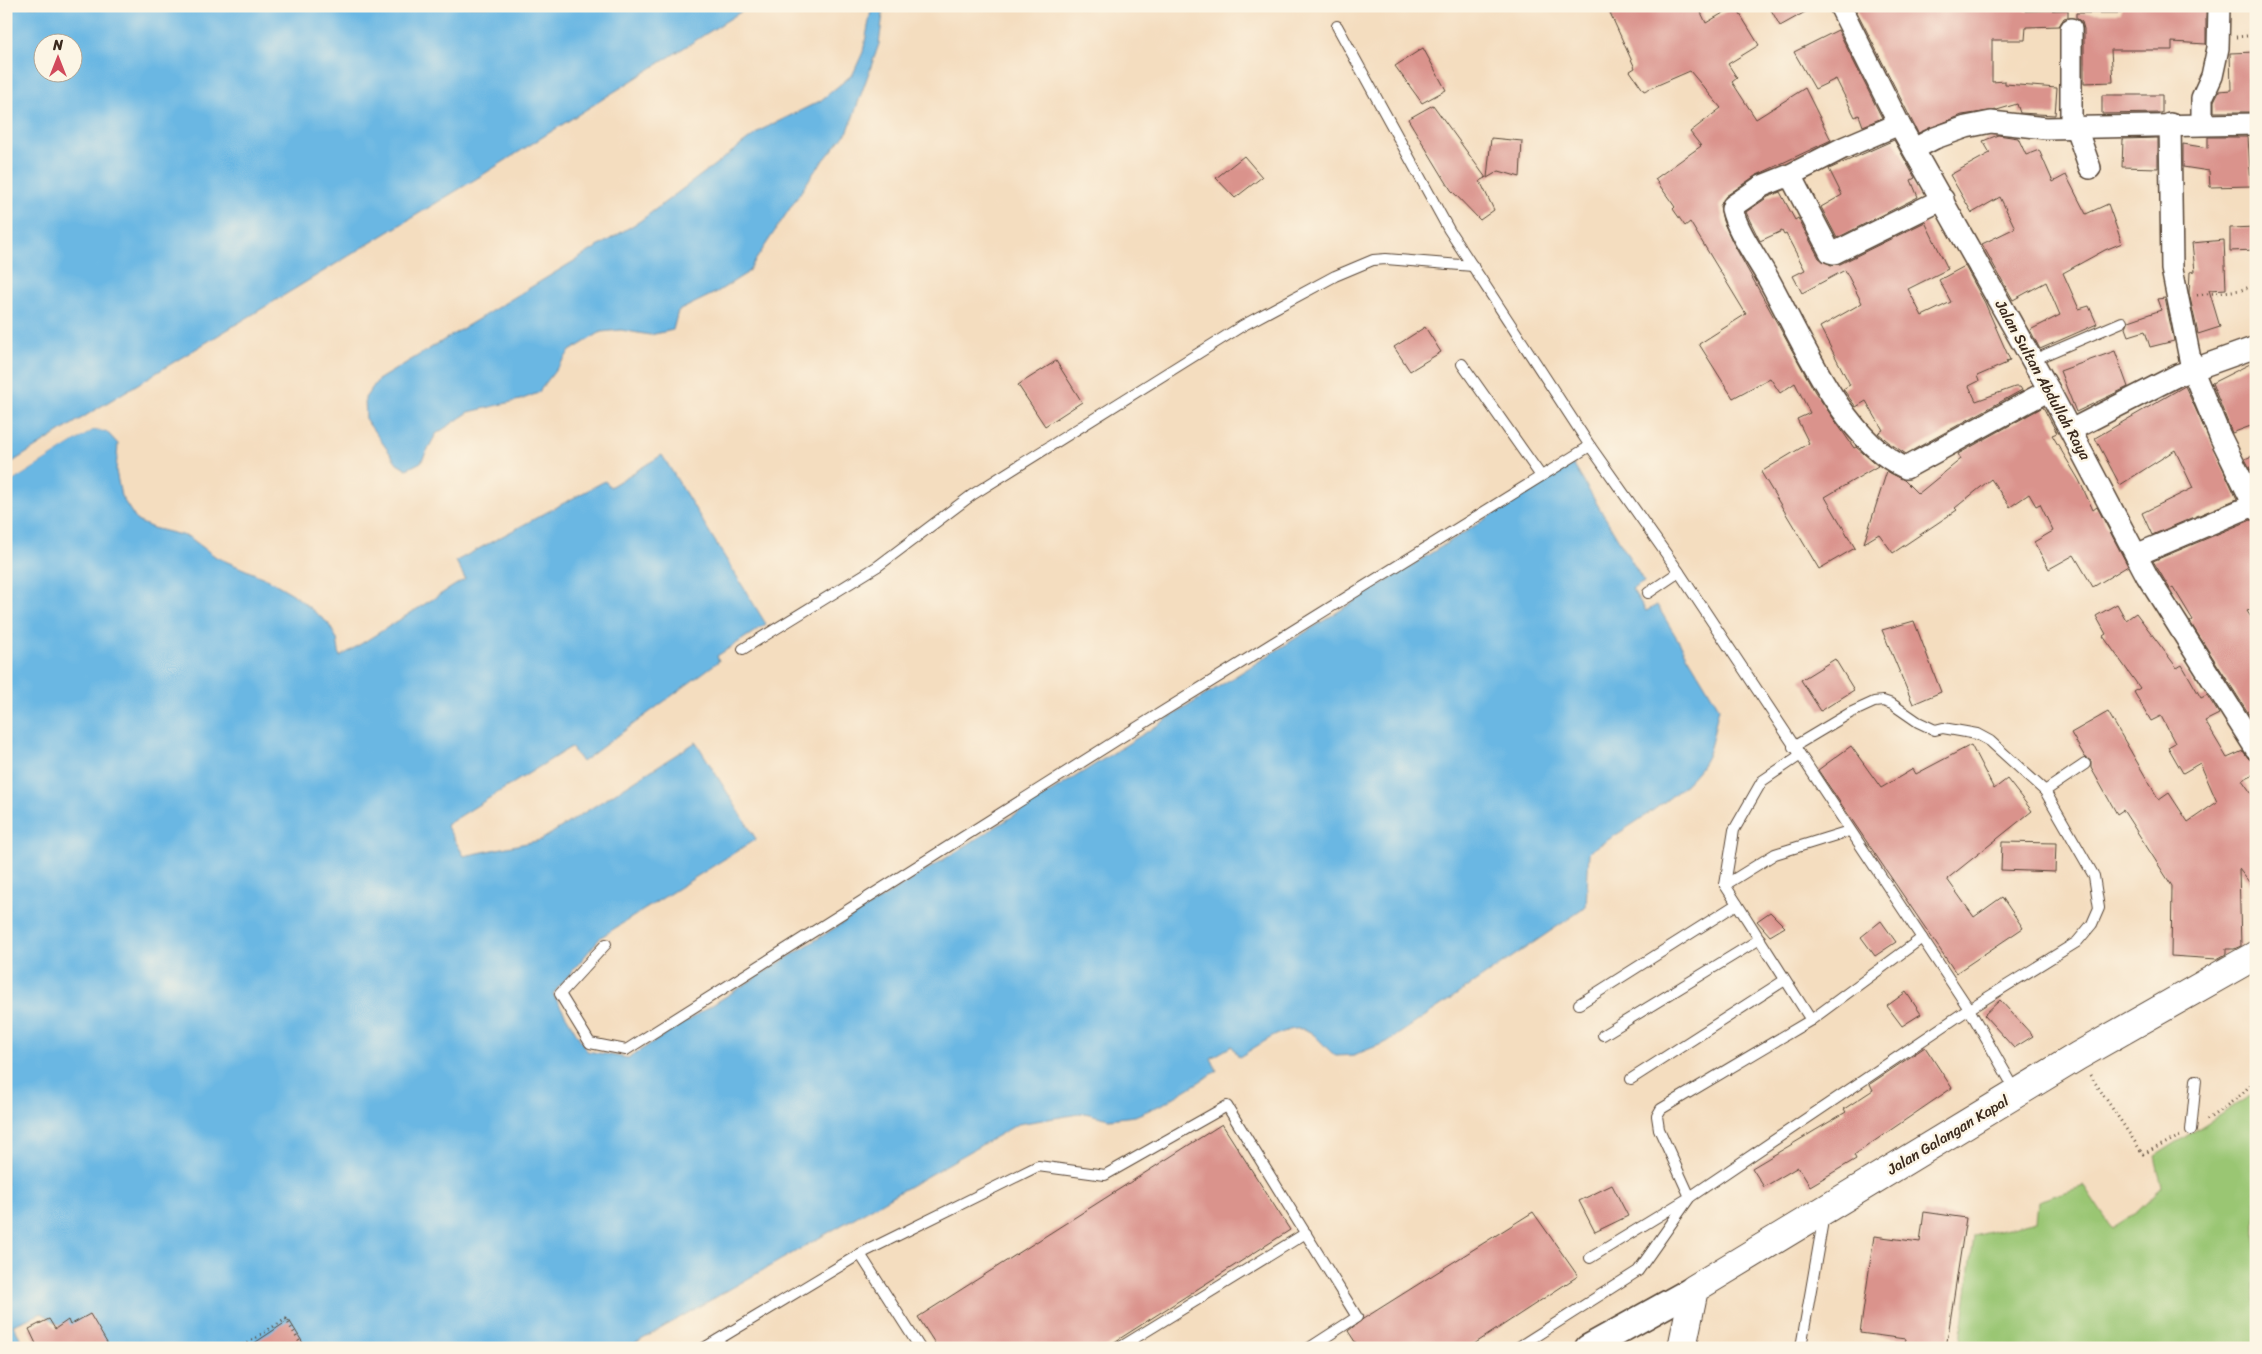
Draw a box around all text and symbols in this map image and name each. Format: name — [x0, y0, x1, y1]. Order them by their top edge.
north arrow — [32, 32, 82, 82]
text: N — [52, 33, 63, 58]
street label: Jalan Sultan Abdullah Raya — [1988, 294, 2098, 465]
street label: Jalan Galangan Kapal — [1881, 1088, 2015, 1182]

